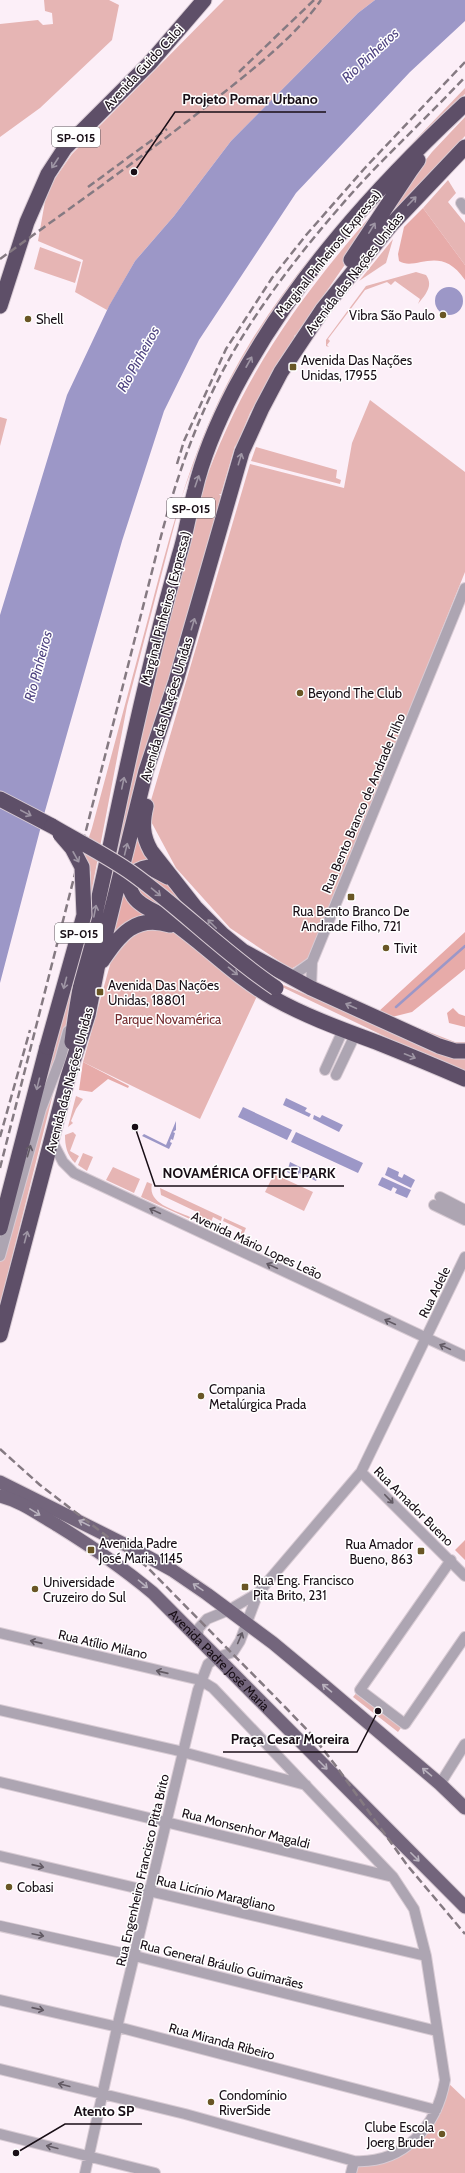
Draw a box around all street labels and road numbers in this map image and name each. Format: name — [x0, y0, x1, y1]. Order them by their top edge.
street label: Avenida Guido Caloi — [100, 21, 186, 113]
road number: SP-015 — [52, 127, 100, 147]
street label: Marginal Pinheiros (Expressa) — [272, 186, 384, 320]
street label: Avenida das Nações Unidas — [302, 209, 407, 337]
road number: SP-015 — [167, 498, 215, 518]
street label: Marginal Pinheiros (Expressa) — [137, 529, 193, 687]
street label: Avenida das Nações Unidas — [136, 634, 196, 783]
street label: Rua Bento Branco de Andrade Filho — [318, 711, 408, 895]
road number: SP-015 — [55, 923, 103, 943]
street label: Avenida das Nações Unidas — [42, 1005, 96, 1154]
street label: Avenida Mário Lopes Leão — [189, 1208, 325, 1282]
street label: Rua Adele — [415, 1263, 453, 1320]
street label: Rua Amador Bueno — [371, 1463, 457, 1549]
street label: Avenida Padre José Maria — [166, 1606, 274, 1714]
street label: Rua Atílio Milano — [57, 1626, 149, 1662]
street label: Rua Engenheiro Francisco Pitta Brito — [112, 1772, 172, 1968]
street label: Rua Monsenhor Magaldi — [180, 1804, 312, 1852]
street label: Rua Licínio Maragliano — [155, 1872, 277, 1914]
street label: Rua General Bráulio Guimarães — [139, 1936, 306, 1992]
street label: Rua Miranda Ribeiro — [167, 2019, 277, 2063]

